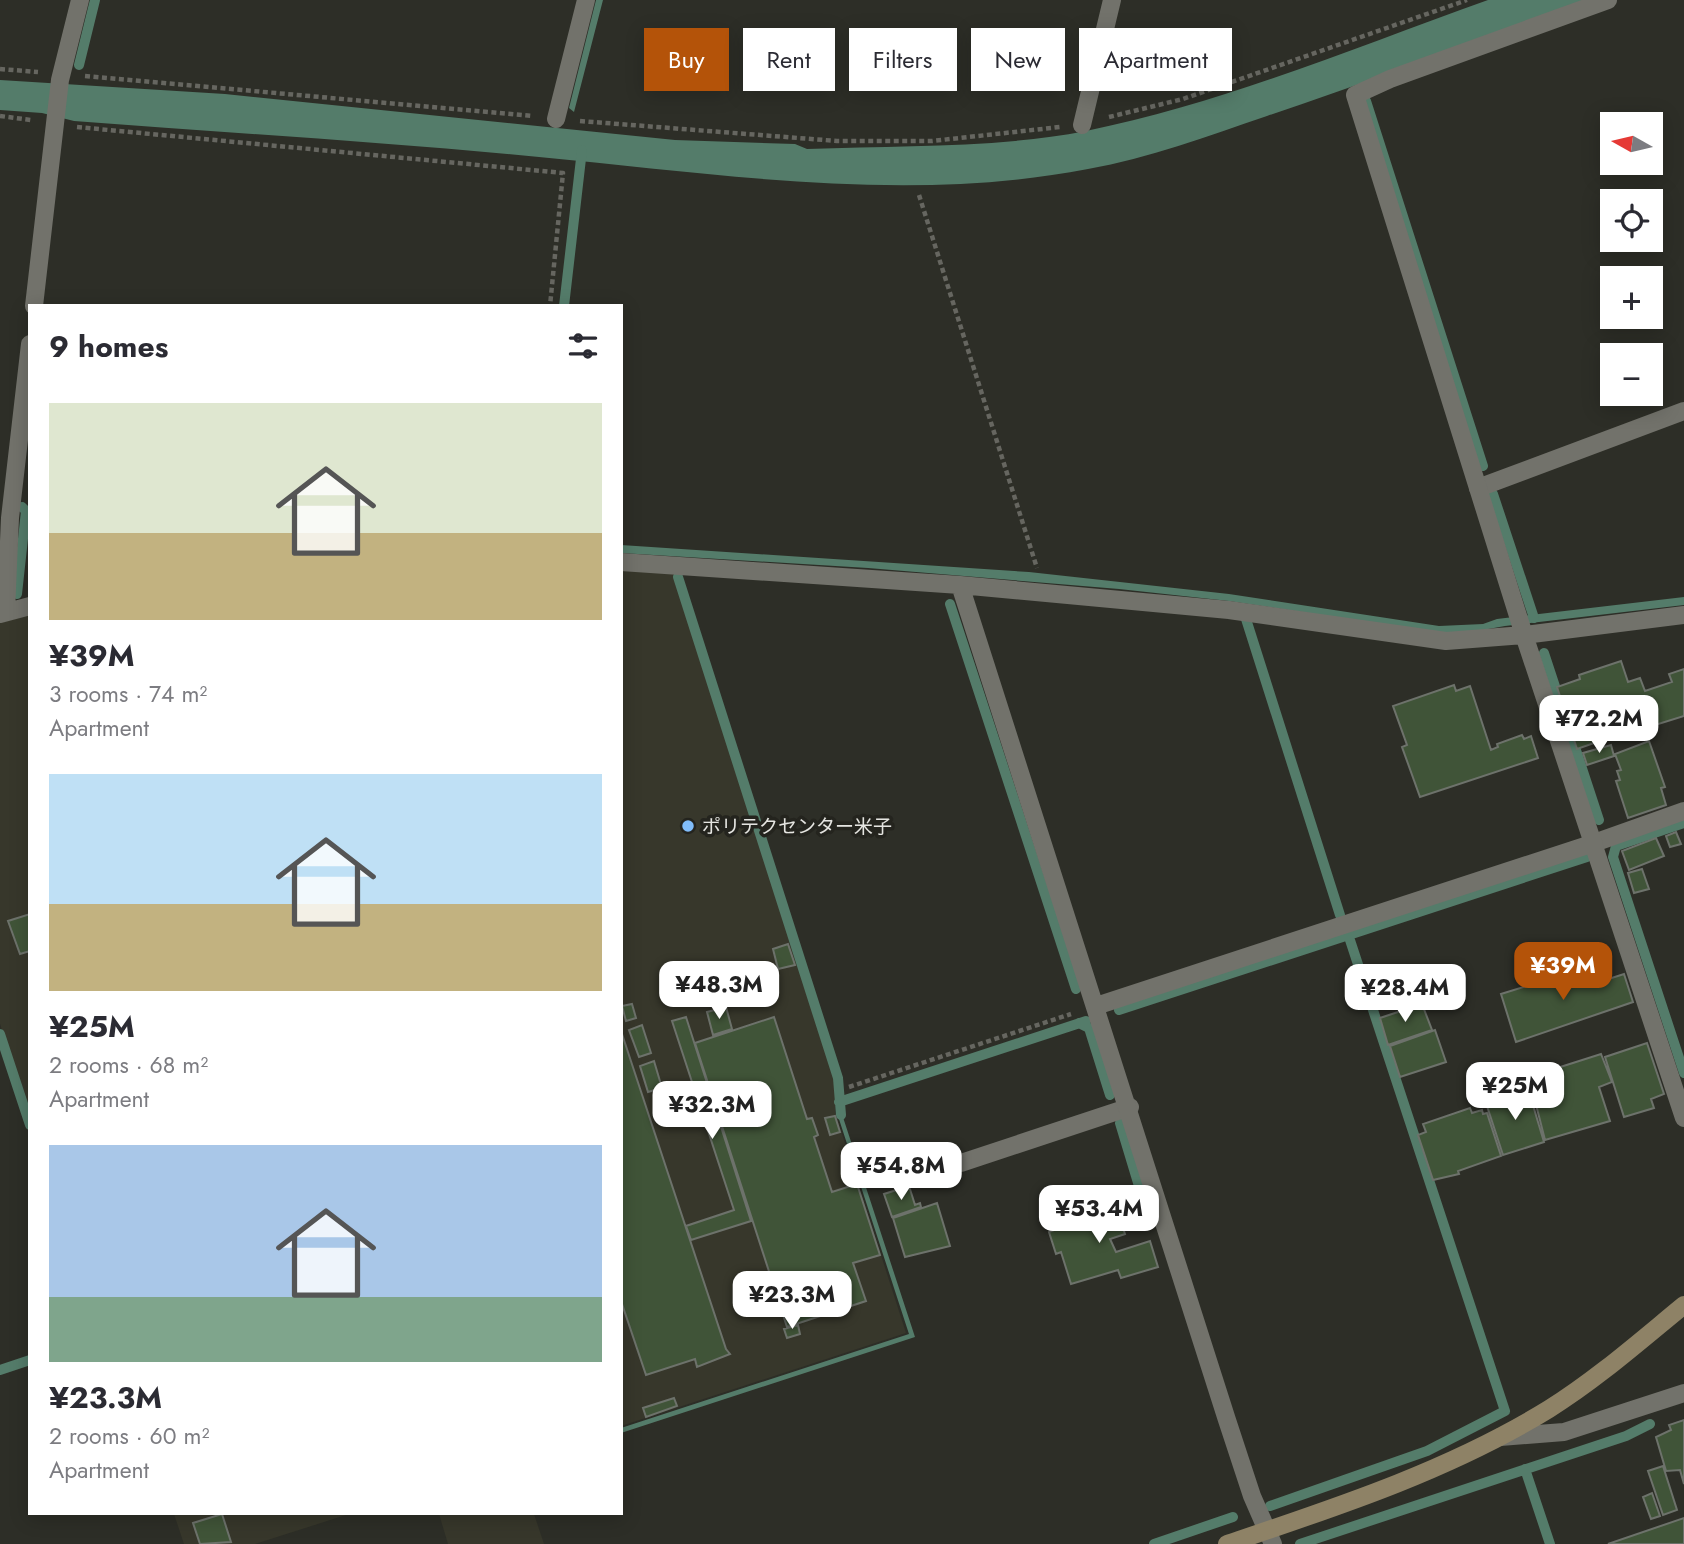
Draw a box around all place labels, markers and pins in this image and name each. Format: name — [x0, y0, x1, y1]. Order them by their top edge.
pin: ¥72.2M — [1542, 696, 1656, 755]
place label: ポリテクセンター米子 — [702, 813, 892, 840]
marker: ポリテクセンター米子 — [680, 818, 696, 834]
pin: ¥39M — [1522, 942, 1604, 1002]
pin: ¥48.3M — [662, 962, 776, 1021]
pin: ¥28.4M — [1348, 964, 1462, 1024]
pin: ¥25M — [1474, 1062, 1556, 1122]
pin: ¥32.3M — [655, 1082, 769, 1141]
pin: ¥54.8M — [844, 1142, 958, 1202]
pin: ¥53.4M — [1042, 1186, 1156, 1245]
pin: ¥23.3M — [735, 1272, 849, 1331]

